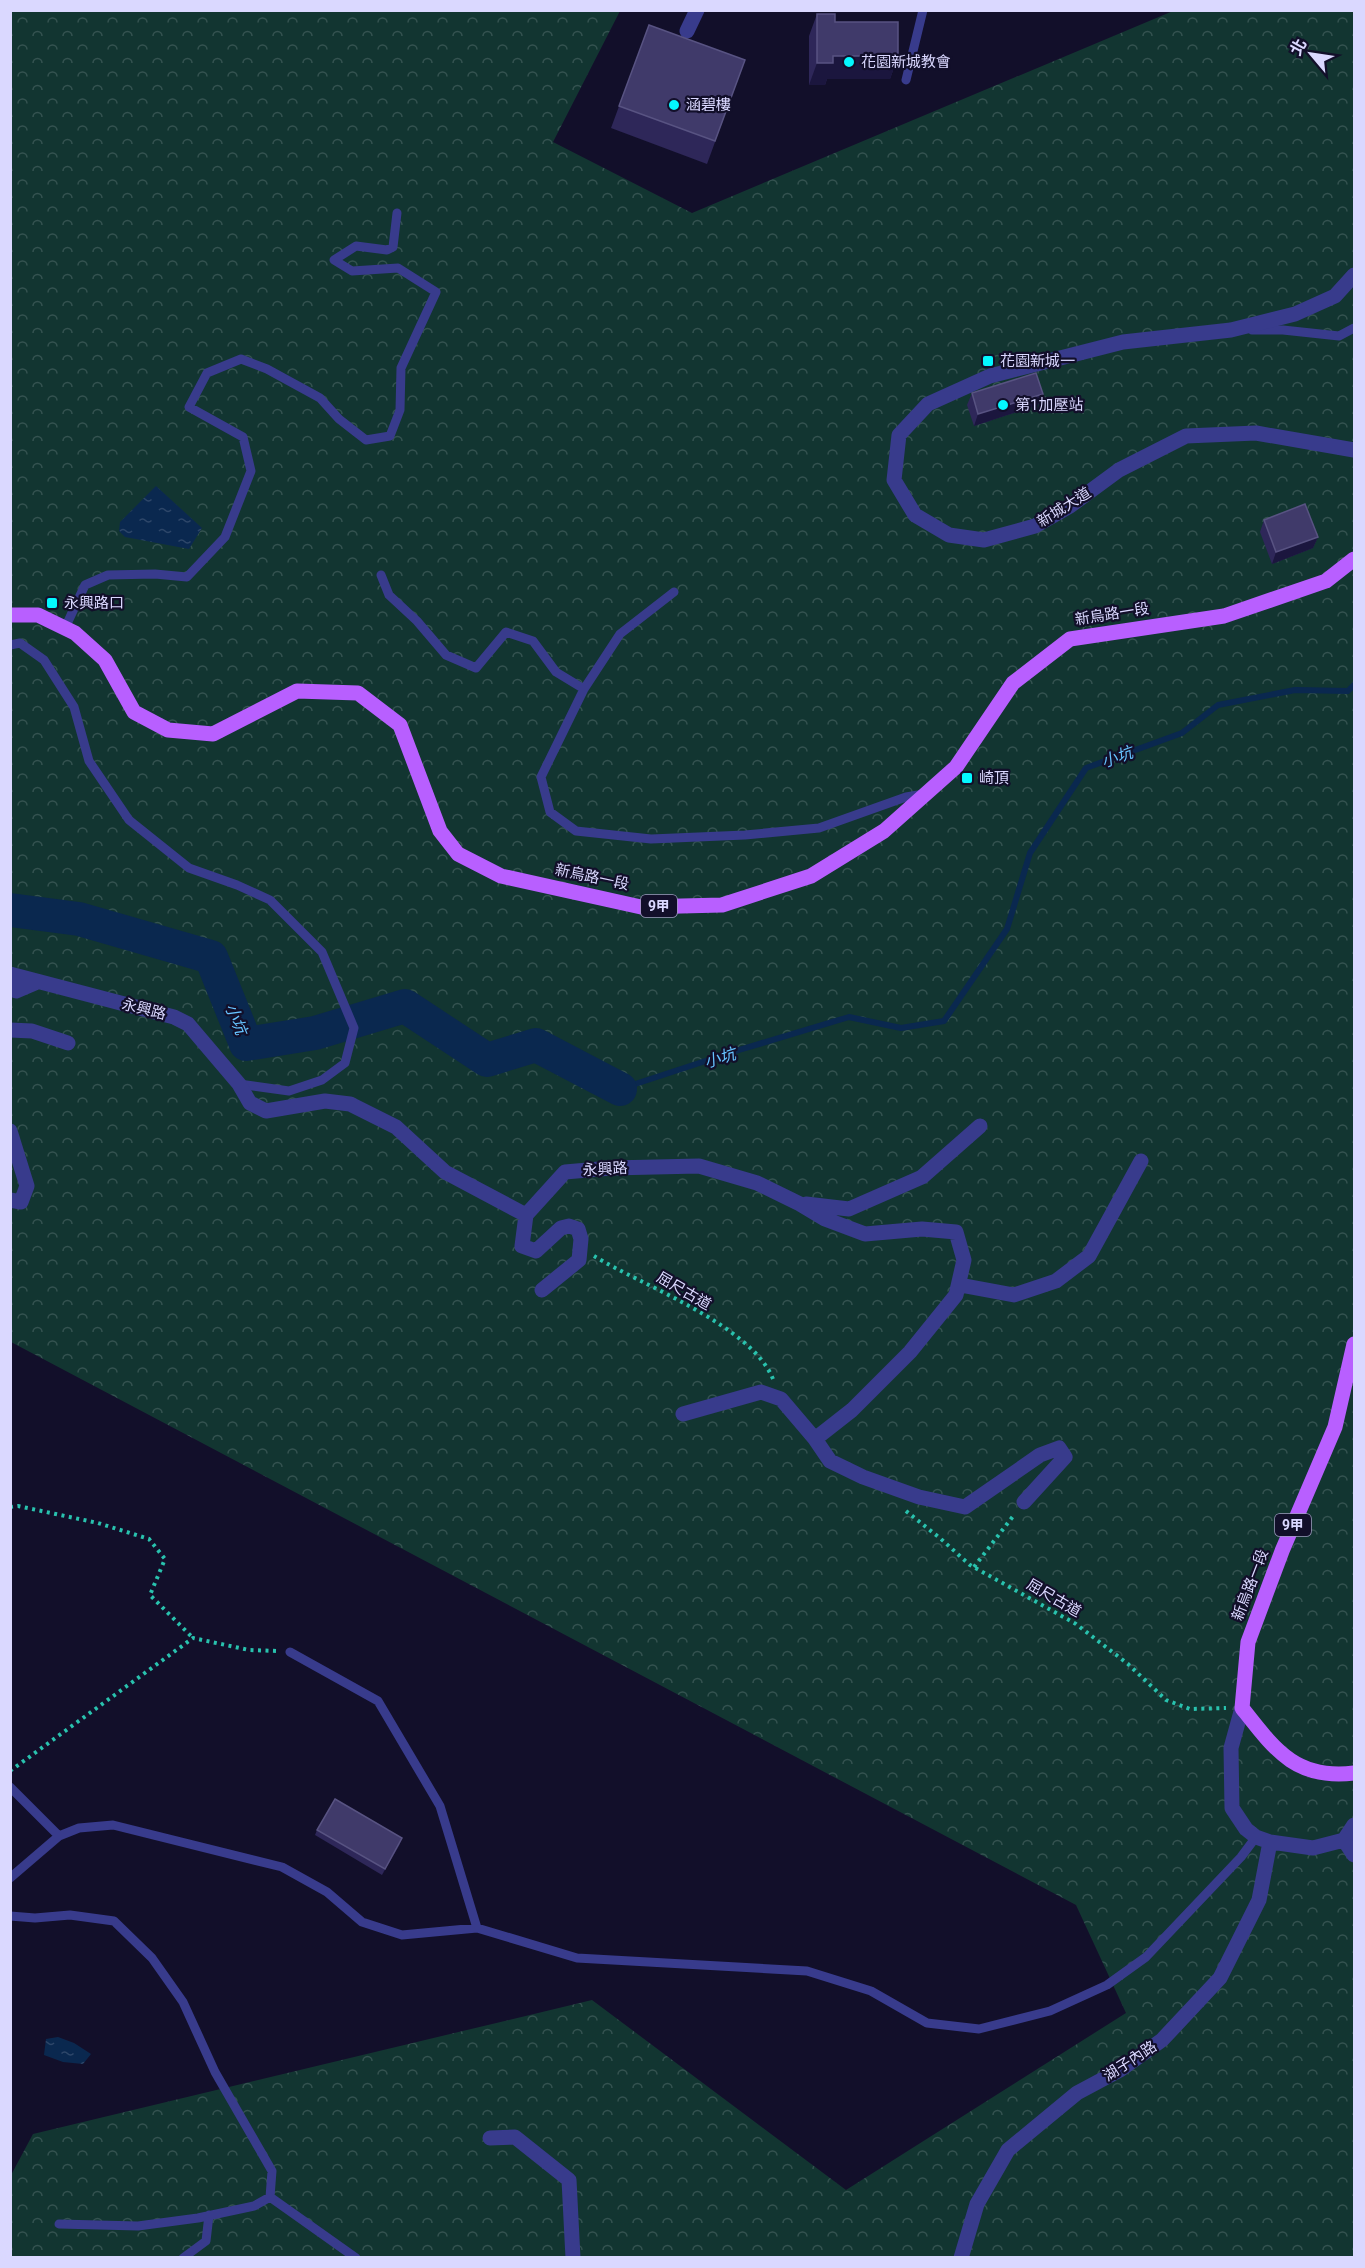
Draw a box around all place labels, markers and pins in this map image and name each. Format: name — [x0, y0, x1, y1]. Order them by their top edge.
place label: 花園新城教會 — [861, 53, 951, 71]
marker: 花園新城教會 — [842, 55, 856, 69]
place label: 涵碧樓 — [686, 96, 731, 114]
marker: 涵碧樓 — [667, 98, 681, 112]
place label: 花園新城一 — [1000, 352, 1075, 370]
marker: 花園新城一 — [981, 354, 995, 368]
place label: 第1加壓站 — [1015, 396, 1083, 414]
marker: 第1加壓站 — [996, 398, 1010, 412]
place label: 永興路口 — [64, 594, 124, 612]
marker: 永興路口 — [45, 596, 59, 610]
place label: 崎頂 — [979, 769, 1009, 787]
marker: 崎頂 — [960, 771, 974, 785]

